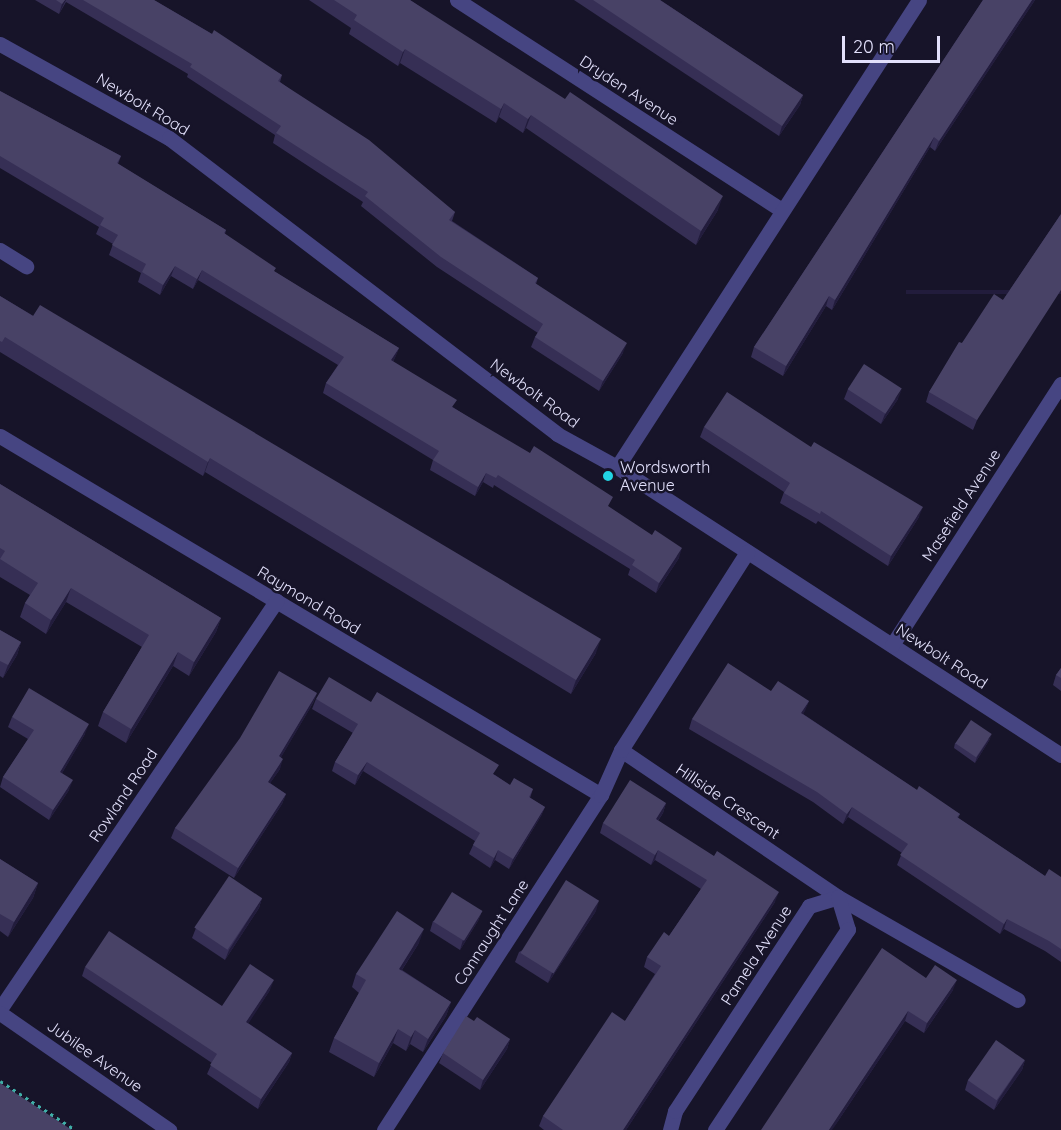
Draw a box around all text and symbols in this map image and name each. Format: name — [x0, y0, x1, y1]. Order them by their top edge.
scale bar — [845, 24, 942, 62]
text: 20 m — [853, 35, 895, 58]
street label: Dryden Avenue — [576, 51, 682, 129]
street label: Newbolt Road — [93, 69, 193, 139]
street label: Newbolt Road — [487, 354, 583, 432]
street label: Masefield Avenue — [918, 445, 1004, 565]
place label: Wordsworth Avenue — [620, 457, 710, 495]
marker: Wordsworth Avenue — [601, 469, 615, 483]
street label: Raymond Road — [254, 562, 364, 638]
street label: Newbolt Road — [893, 619, 991, 693]
street label: Rowland Road — [85, 745, 161, 845]
street label: Hillside Crescent — [672, 759, 784, 843]
street label: Connaught Lane — [450, 875, 532, 989]
street label: Pamela Avenue — [717, 901, 795, 1009]
street label: Jubilee Avenue — [44, 1016, 146, 1096]

